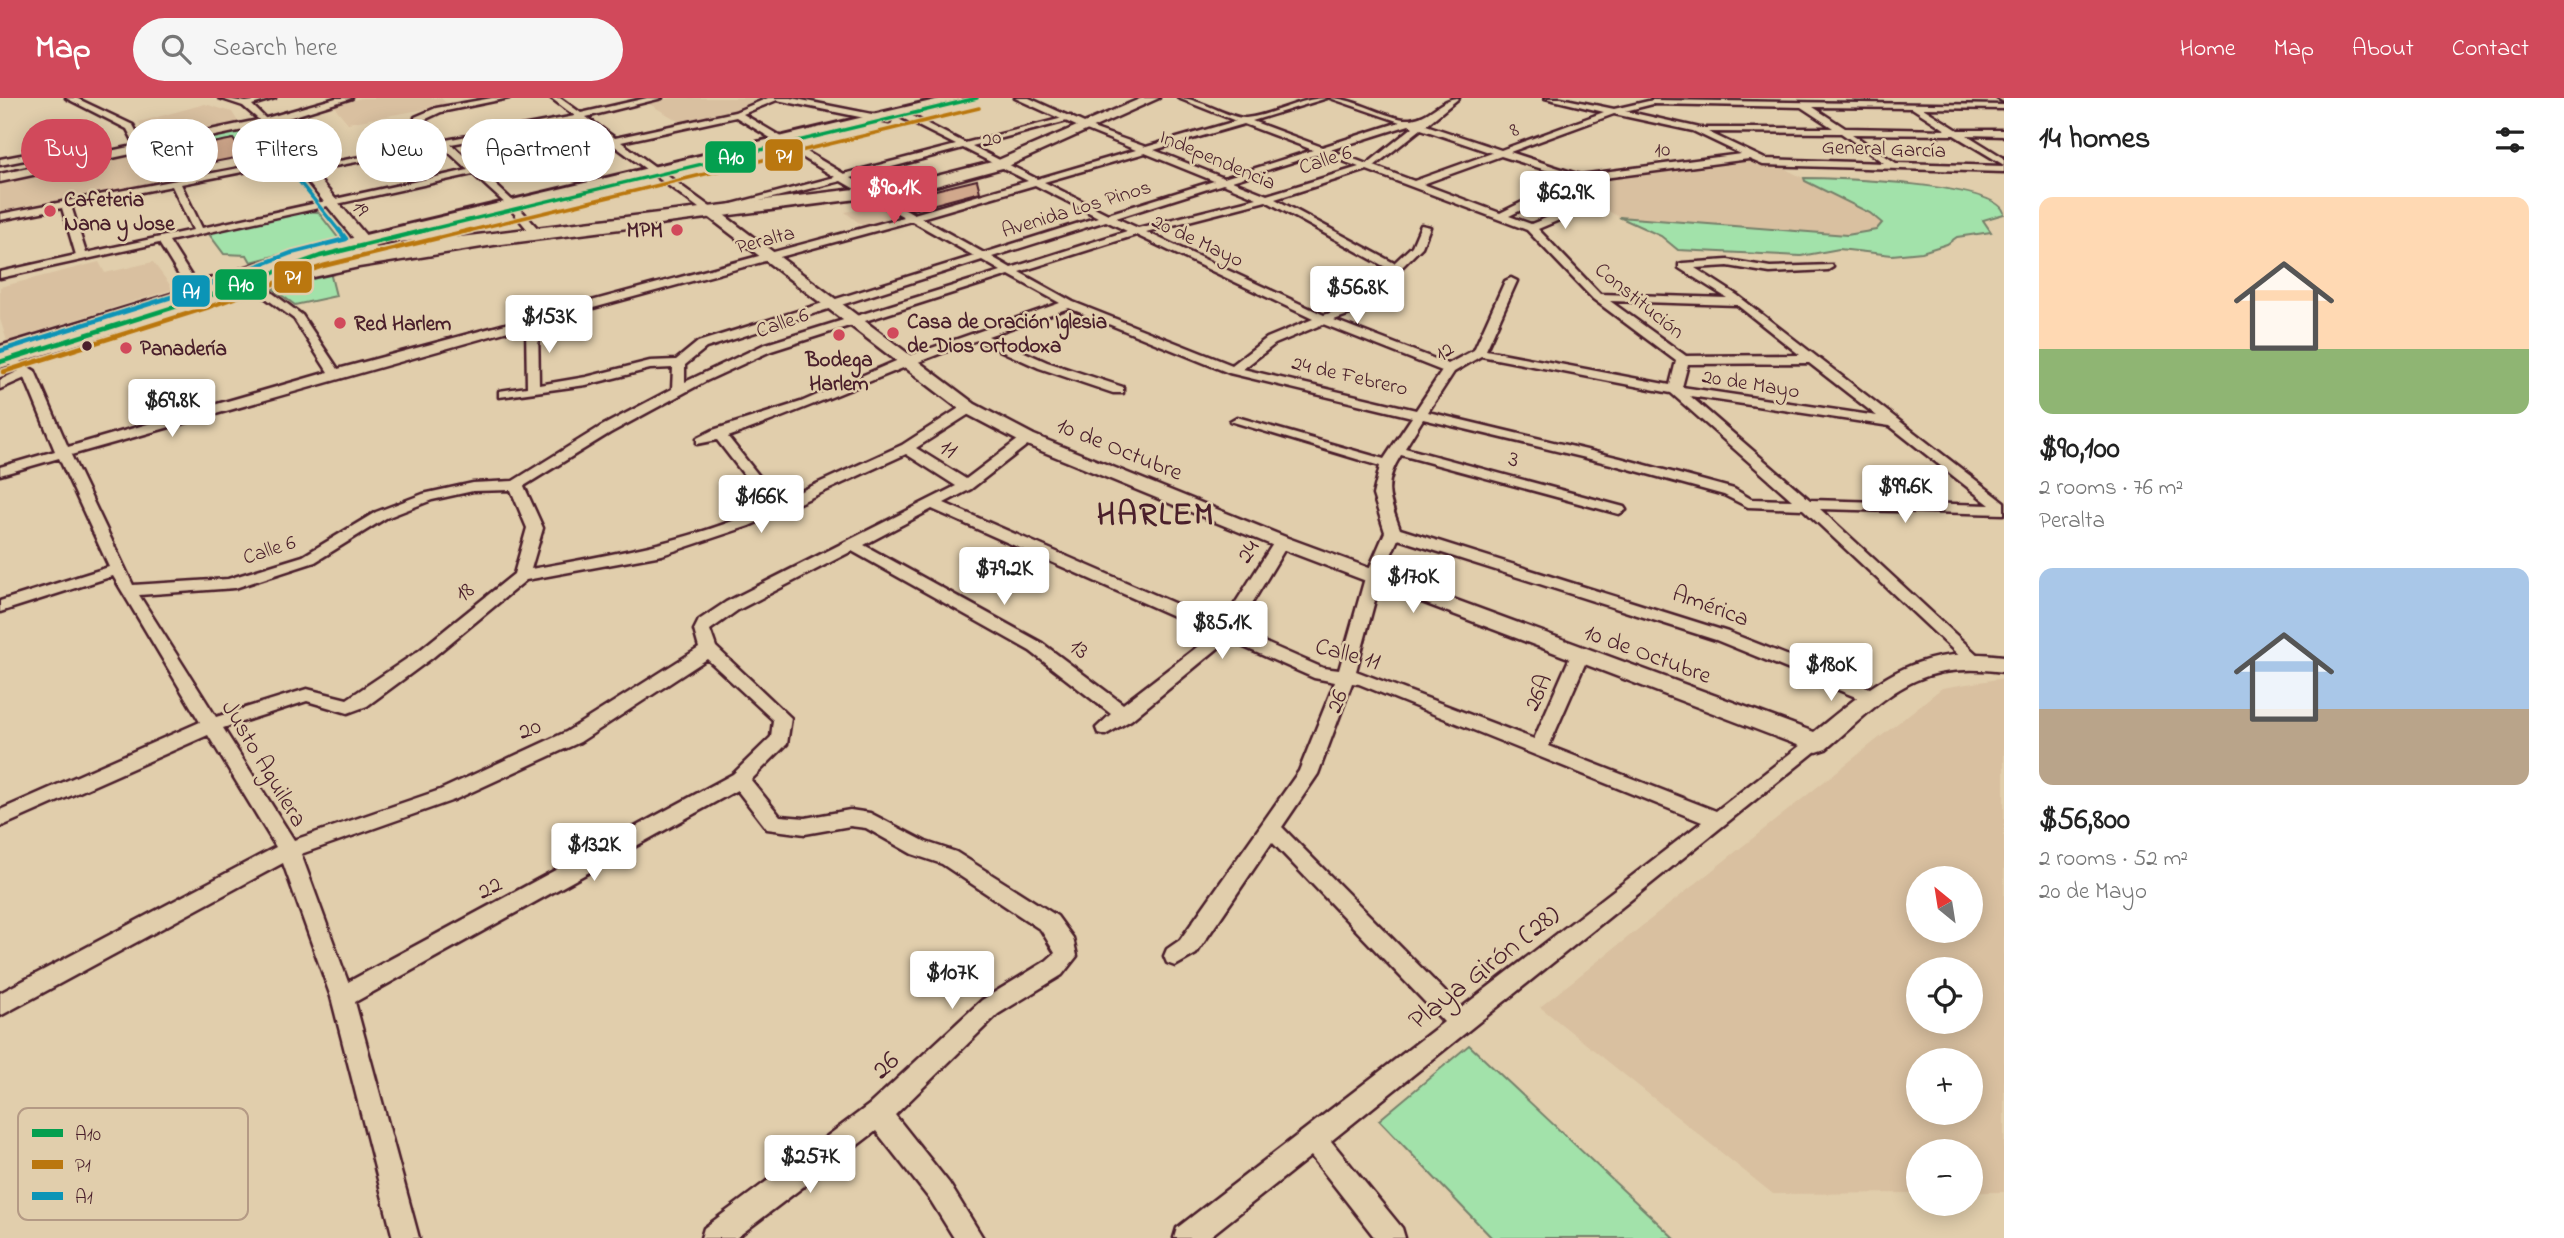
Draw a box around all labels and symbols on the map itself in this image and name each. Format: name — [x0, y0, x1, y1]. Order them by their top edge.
street label: 8 — [1506, 115, 1524, 146]
street label: 20 — [978, 123, 1005, 157]
street label: Independencia — [1154, 123, 1280, 199]
street label: General García — [1821, 133, 1947, 167]
street label: 10 — [1653, 135, 1672, 167]
line badge: P1 — [764, 138, 804, 172]
street label: Calle 6 — [1295, 138, 1356, 183]
line badge: A10 — [704, 140, 757, 174]
text: P1 — [776, 144, 792, 171]
text: A10 — [718, 146, 745, 173]
pin: $90.1K — [837, 166, 951, 226]
pin: $62.9K — [1508, 172, 1622, 231]
street label: Avenida Los Pinos — [998, 173, 1155, 247]
place label: Cafeteria Nana y Jose — [64, 186, 175, 242]
street label: 19 — [344, 195, 376, 224]
marker: Cafeteria Nana y Jose — [42, 203, 58, 219]
street label: 20 de Mayo — [1145, 207, 1248, 278]
place label: MPM — [627, 217, 663, 247]
street label: Peralta — [733, 219, 798, 263]
marker: MPM — [669, 222, 685, 238]
street label: Constitución — [1587, 256, 1690, 347]
line badge: P1 — [273, 260, 313, 294]
text: P1 — [285, 265, 301, 292]
pin: $56.8K — [1300, 266, 1414, 326]
line badge: A10 — [214, 268, 268, 301]
text: A10 — [228, 273, 255, 300]
line badge: A1 — [171, 274, 211, 308]
text: A1 — [182, 280, 200, 307]
pin: $153K — [500, 296, 598, 355]
street label: Calle 6 — [752, 301, 813, 347]
place label: Casa de Oración Iglesia de Dios Ortodoxa — [907, 308, 1107, 362]
place label: Red Harlem — [354, 310, 451, 340]
marker: Red Harlem — [332, 315, 348, 331]
marker: Casa de Oración Iglesia de Dios Ortodoxa — [885, 325, 901, 341]
marker: Bodega Harlem — [831, 327, 847, 343]
place label: Panadería — [140, 335, 227, 365]
street label: 12 — [1429, 335, 1461, 370]
unlabelled marker — [80, 339, 94, 353]
marker: Panadería — [118, 340, 134, 356]
place label: Bodega Harlem — [804, 346, 873, 400]
street label: 24 de Febrero — [1289, 349, 1411, 405]
street label: 20 de Mayo — [1699, 362, 1802, 409]
pin: $69.8K — [115, 380, 229, 439]
street label: 10 de Octubre — [1051, 409, 1188, 492]
street label: 11 — [932, 431, 964, 469]
street label: 3 — [1504, 442, 1523, 479]
pin: $99.6K — [1848, 466, 1962, 525]
pin: $166K — [712, 476, 810, 535]
district label: HARLEM — [1097, 493, 1215, 540]
street label: Calle 6 — [239, 528, 300, 573]
street label: 24 — [1229, 534, 1270, 571]
pin: $79.2K — [947, 547, 1061, 607]
pin: $170K — [1364, 556, 1462, 615]
street label: 18 — [448, 574, 483, 612]
street label: América — [1667, 577, 1754, 637]
pin: $85.1K — [1165, 602, 1279, 661]
street label: 10 de Octubre — [1579, 616, 1716, 695]
street label: Calle 11 — [1311, 630, 1384, 681]
street label: 13 — [1061, 631, 1096, 669]
pin: $180K — [1782, 644, 1880, 703]
street label: 26A — [1516, 669, 1563, 717]
street label: 26 — [1318, 685, 1359, 719]
street label: Justo Aguilera — [211, 694, 315, 835]
street label: 20 — [513, 710, 547, 751]
pin: $132K — [545, 824, 643, 883]
north arrow — [1906, 866, 1983, 943]
street label: 22 — [471, 868, 509, 910]
street label: Playa Girón (28) — [1400, 896, 1570, 1041]
pin: $107K — [903, 951, 1001, 1011]
street label: 26 — [863, 1043, 910, 1090]
legend — [18, 1108, 248, 1220]
text: A10 — [75, 1122, 101, 1149]
pin: $257K — [761, 1136, 859, 1195]
text: P1 — [75, 1153, 91, 1180]
text: A1 — [75, 1185, 93, 1212]

